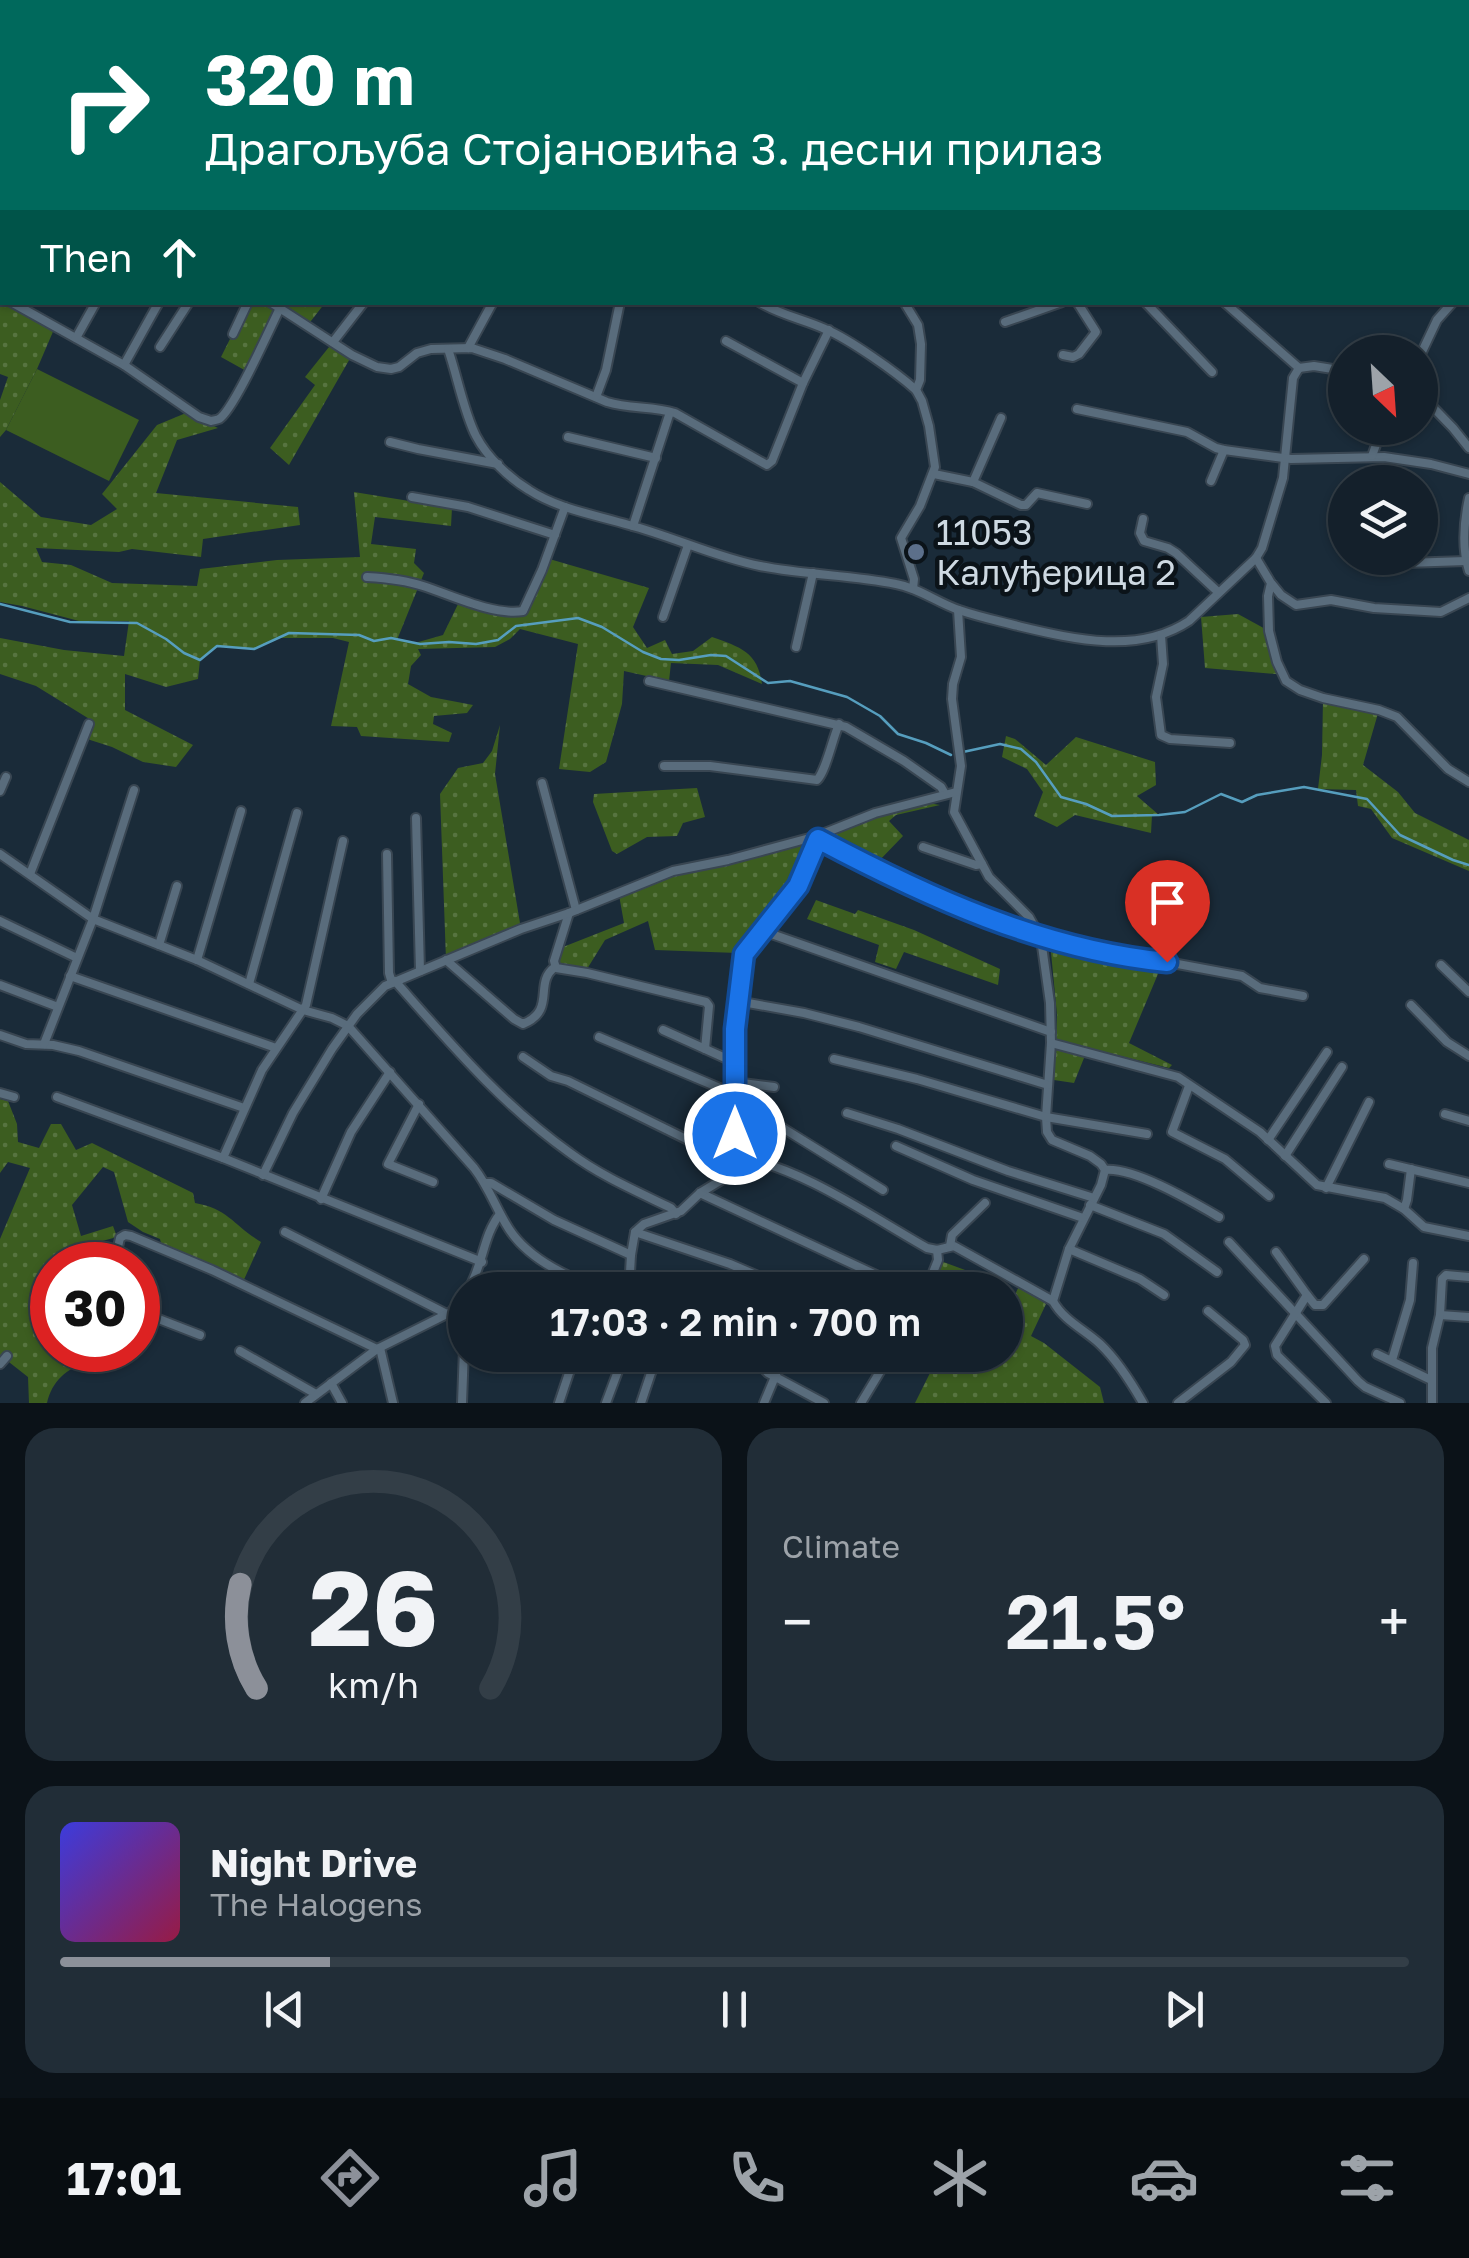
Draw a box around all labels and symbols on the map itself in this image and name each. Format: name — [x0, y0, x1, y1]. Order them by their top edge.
north arrow — [1328, 335, 1438, 445]
place label: 11053 Калуђерица 2 — [936, 511, 1176, 593]
marker: 11053 Калуђерица 2 — [905, 541, 927, 563]
pin — [1125, 860, 1210, 963]
position arrow — [683, 1082, 787, 1186]
speed limit sign: 30 — [30, 1242, 160, 1372]

